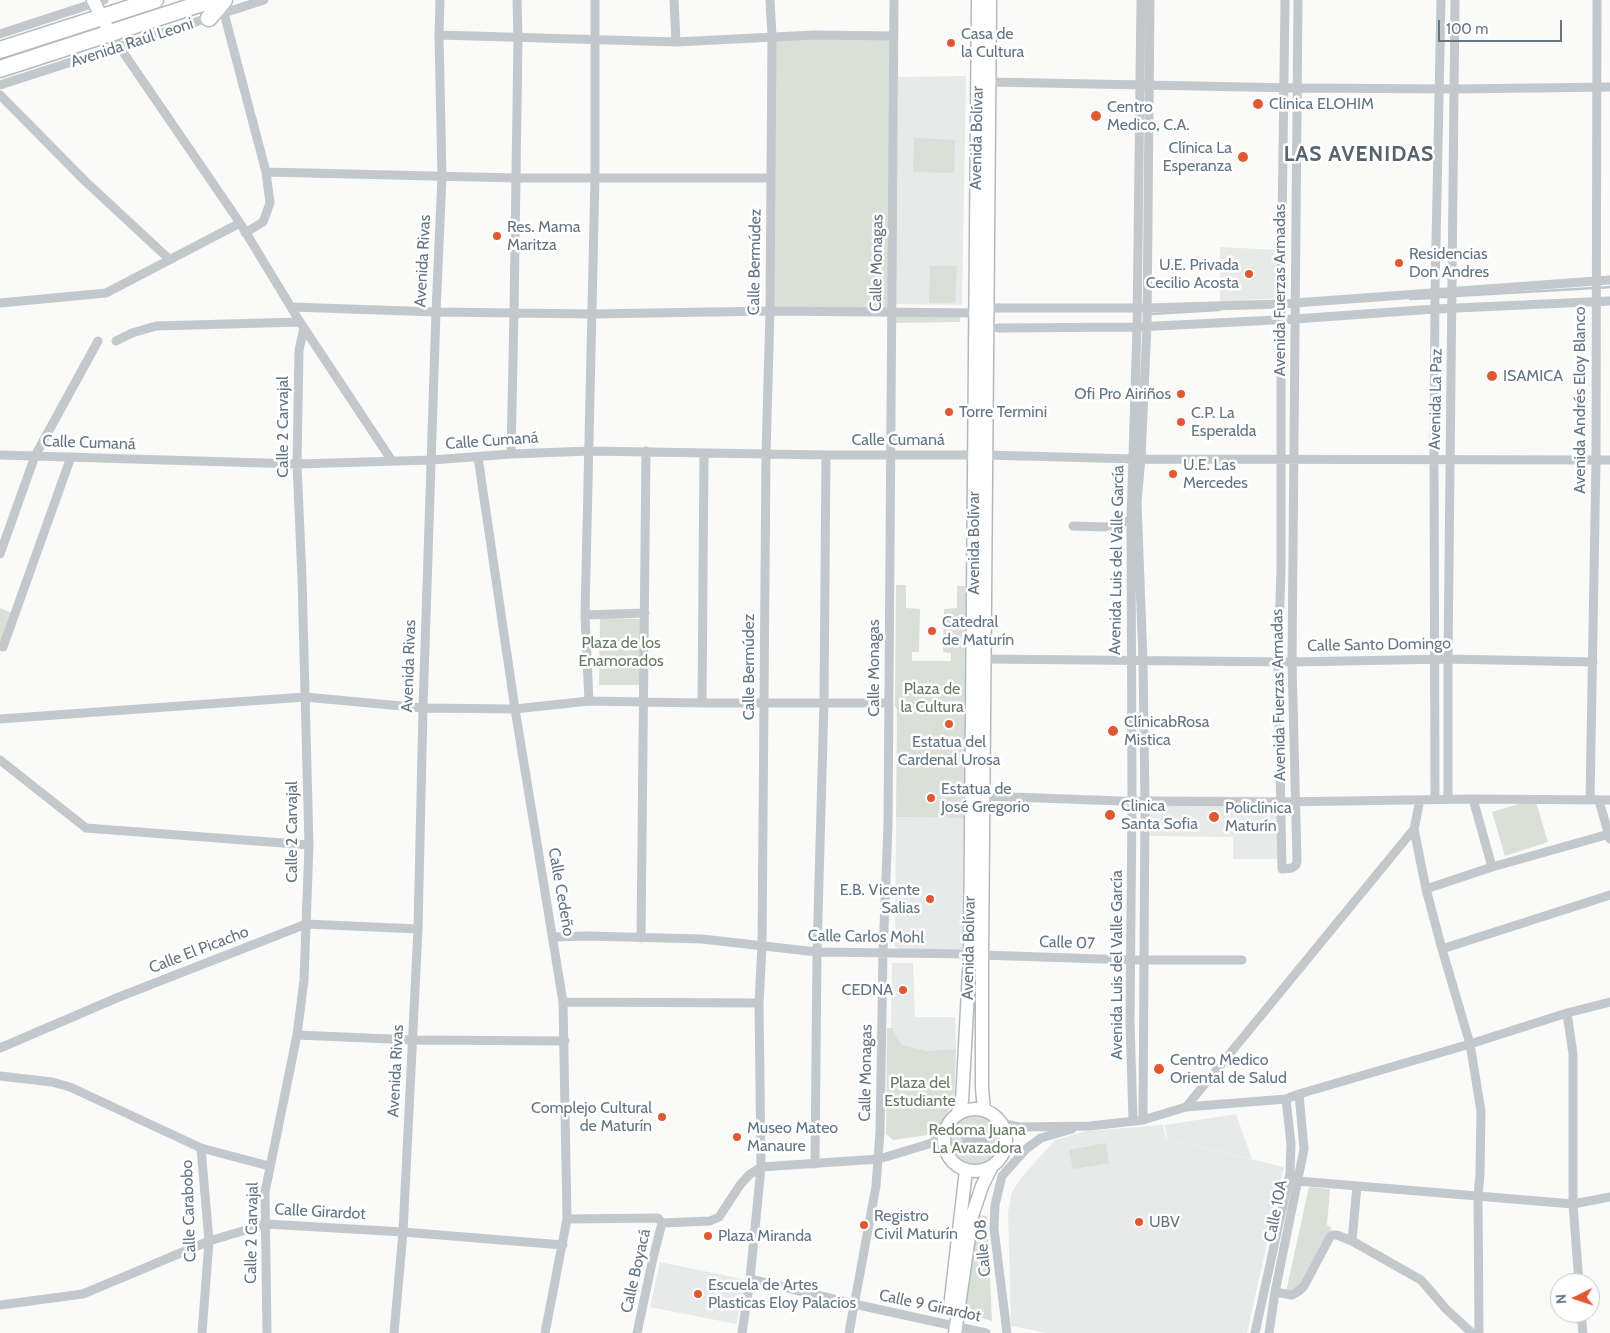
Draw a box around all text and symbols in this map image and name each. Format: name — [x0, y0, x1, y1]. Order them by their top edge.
scale bar — [1440, 10, 1564, 42]
street label: Avenida Raúl Leoni — [68, 14, 196, 72]
text: 100 m — [1446, 20, 1488, 38]
place label: Casa de la Cultura — [961, 24, 1024, 62]
marker: Casa de la Cultura — [945, 37, 957, 49]
street label: Avenida Bolívar — [966, 86, 988, 190]
place label: Clinica ELOHIM — [1269, 94, 1374, 114]
place label: Centro Medico, C.A. — [1107, 97, 1190, 135]
marker: Clinica ELOHIM — [1251, 97, 1265, 111]
marker: Centro Medico, C.A. — [1089, 109, 1103, 123]
place label: Clínica La Esperanza — [1163, 138, 1232, 176]
district label: LAS AVENIDAS — [1282, 142, 1436, 168]
marker: Clínica La Esperanza — [1236, 150, 1250, 164]
street label: Avenida Fuerzas Armadas — [1270, 204, 1290, 376]
street label: Calle Bermúdez — [744, 209, 766, 315]
street label: Avenida Rivas — [411, 214, 435, 308]
street label: Calle Monagas — [867, 214, 887, 312]
place label: Res. Mama Maritza — [507, 217, 580, 255]
marker: Res. Mama Maritza — [491, 230, 503, 242]
place label: Residencias Don Andres — [1409, 244, 1489, 282]
place label: U.E. Privada Cecilio Acosta — [1146, 255, 1239, 293]
marker: Residencias Don Andres — [1393, 257, 1405, 269]
marker: U.E. Privada Cecilio Acosta — [1243, 268, 1255, 280]
street label: Avenida Andrés Eloy Blanco — [1570, 306, 1590, 494]
street label: Avenida La Paz — [1426, 348, 1446, 450]
place label: ISAMICA — [1503, 366, 1563, 386]
marker: ISAMICA — [1485, 369, 1499, 383]
street label: Calle 2 Carvajal — [273, 376, 293, 478]
place label: Ofi Pro Airiños — [1074, 384, 1171, 404]
marker: Ofi Pro Airiños — [1175, 388, 1187, 400]
place label: Torre Termini — [959, 402, 1047, 422]
place label: C.P. La Esperalda — [1191, 403, 1256, 441]
marker: Torre Termini — [943, 406, 955, 418]
marker: C.P. La Esperalda — [1175, 416, 1187, 428]
street label: Calle Cumaná — [445, 428, 539, 454]
street label: Calle Cumaná — [851, 430, 945, 450]
street label: Calle Cumaná — [42, 432, 136, 454]
place label: U.E. Las Mercedes — [1183, 455, 1248, 493]
street label: Avenida Luis del Valle García — [1106, 465, 1128, 655]
marker: U.E. Las Mercedes — [1167, 468, 1179, 480]
street label: Avenida Bolívar — [964, 491, 984, 595]
street label: Avenida Fuerzas Armadas — [1268, 609, 1290, 781]
place label: Catedral de Maturín — [942, 612, 1014, 650]
street label: Calle Bermúdez — [739, 614, 759, 720]
street label: Avenida Rivas — [398, 619, 420, 713]
street label: Calle Monagas — [864, 619, 884, 717]
marker: Catedral de Maturín — [926, 625, 938, 637]
park label: Plaza de los Enamorados — [578, 633, 664, 671]
street label: Calle Santo Domingo — [1307, 634, 1451, 656]
park label: Plaza de la Cultura — [900, 679, 964, 717]
place label: ClínicabRosa Mistica — [1124, 712, 1209, 750]
marker: Estatua del Cardenal Urosa — [943, 718, 955, 730]
marker: ClínicabRosa Mistica — [1106, 724, 1120, 738]
place label: Estatua del Cardenal Urosa — [898, 732, 1000, 770]
place label: Estatua de José Gregorio — [941, 779, 1030, 817]
street label: Calle 2 Carvajal — [282, 781, 302, 883]
marker: Estatua de José Gregorio — [925, 792, 937, 804]
place label: Clinica Santa Sofia — [1121, 796, 1198, 834]
place label: Policlínica Maturín — [1225, 798, 1292, 836]
marker: Clinica Santa Sofia — [1103, 808, 1117, 822]
marker: Policlínica Maturín — [1207, 810, 1221, 824]
street label: Calle Cedeño — [544, 846, 578, 938]
street label: Avenida Luis del Valle García — [1107, 870, 1127, 1060]
place label: E.B. Vicente Salias — [840, 880, 920, 918]
marker: E.B. Vicente Salias — [924, 893, 936, 905]
street label: Avenida Bolívar — [958, 896, 980, 1000]
street label: Calle El Picacho — [146, 922, 252, 978]
street label: Calle Carlos Mohl — [808, 926, 924, 948]
street label: Calle 07 — [1039, 932, 1095, 954]
place label: CEDNA — [842, 980, 893, 1000]
marker: CEDNA — [897, 984, 909, 996]
street label: Avenida Rivas — [384, 1024, 408, 1118]
street label: Calle Monagas — [856, 1024, 876, 1122]
place label: Centro Medico Oriental de Salud — [1170, 1050, 1287, 1088]
marker: Centro Medico Oriental de Salud — [1152, 1062, 1166, 1076]
park label: Plaza del Estudiante — [884, 1073, 956, 1111]
place label: Complejo Cultural de Maturín — [531, 1098, 652, 1136]
marker: Complejo Cultural de Maturín — [656, 1111, 668, 1123]
place label: Museo Mateo Manaure — [747, 1118, 838, 1156]
park label: Redoma Juana La Avazadora — [928, 1120, 1026, 1158]
marker: Museo Mateo Manaure — [731, 1131, 743, 1143]
street label: Calle Carabobo — [178, 1160, 200, 1262]
street label: Calle 10A — [1261, 1178, 1291, 1244]
street label: Calle 2 Carvajal — [242, 1182, 262, 1284]
street label: Calle Girardot — [274, 1200, 366, 1224]
place label: Registro Civil Maturín — [874, 1206, 958, 1244]
place label: UBV — [1149, 1212, 1180, 1232]
marker: UBV — [1133, 1216, 1145, 1228]
street label: Calle 08 — [971, 1218, 995, 1278]
marker: Registro Civil Maturín — [858, 1219, 870, 1231]
place label: Plaza Miranda — [718, 1226, 812, 1246]
street label: Calle Boyacá — [617, 1227, 655, 1315]
marker: Plaza Miranda — [702, 1230, 714, 1242]
north arrow — [1550, 1273, 1600, 1323]
place label: Escuela de Artes Plasticas Eloy Palacios — [708, 1275, 856, 1313]
street label: Calle 9 Girardot — [877, 1286, 983, 1326]
marker: Escuela de Artes Plasticas Eloy Palacios — [692, 1288, 704, 1300]
text: N — [1552, 1293, 1570, 1305]

